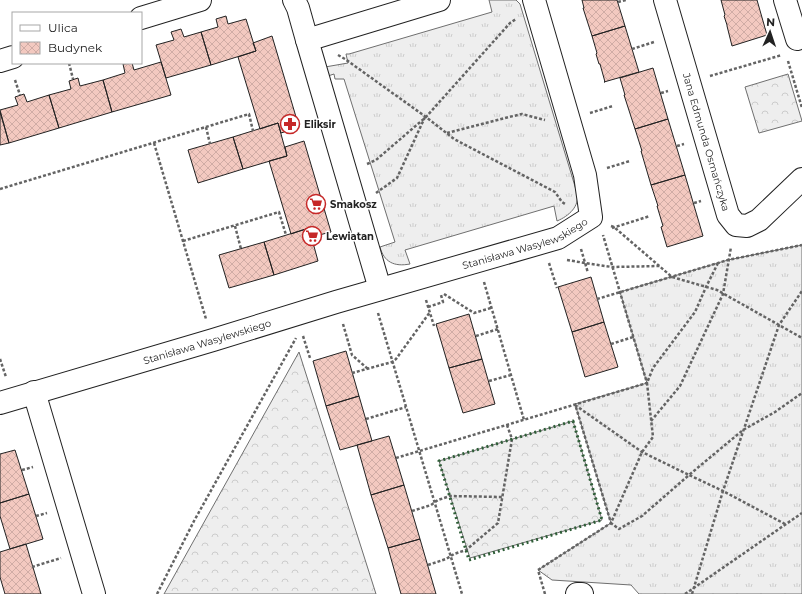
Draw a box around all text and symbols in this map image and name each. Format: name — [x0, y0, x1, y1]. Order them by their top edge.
legend — [12, 12, 142, 64]
north arrow — [750, 12, 790, 52]
text: N — [766, 15, 775, 29]
text: Ulica — [48, 20, 78, 35]
text: Budynek — [48, 40, 103, 55]
street label: Jana Edmunda Osmańczyka — [680, 70, 733, 213]
pharmacy icon: Eliksir — [279, 113, 301, 135]
place label: Eliksir — [304, 118, 336, 131]
supermarket icon: Smakosz — [305, 193, 327, 215]
place label: Smakosz — [330, 198, 377, 211]
street label: Stanisława Wasylewskiego — [461, 214, 590, 272]
supermarket icon: Lewiatan — [301, 225, 323, 247]
place label: Lewiatan — [326, 230, 374, 243]
street label: Stanisława Wasylewskiego — [142, 316, 273, 367]

